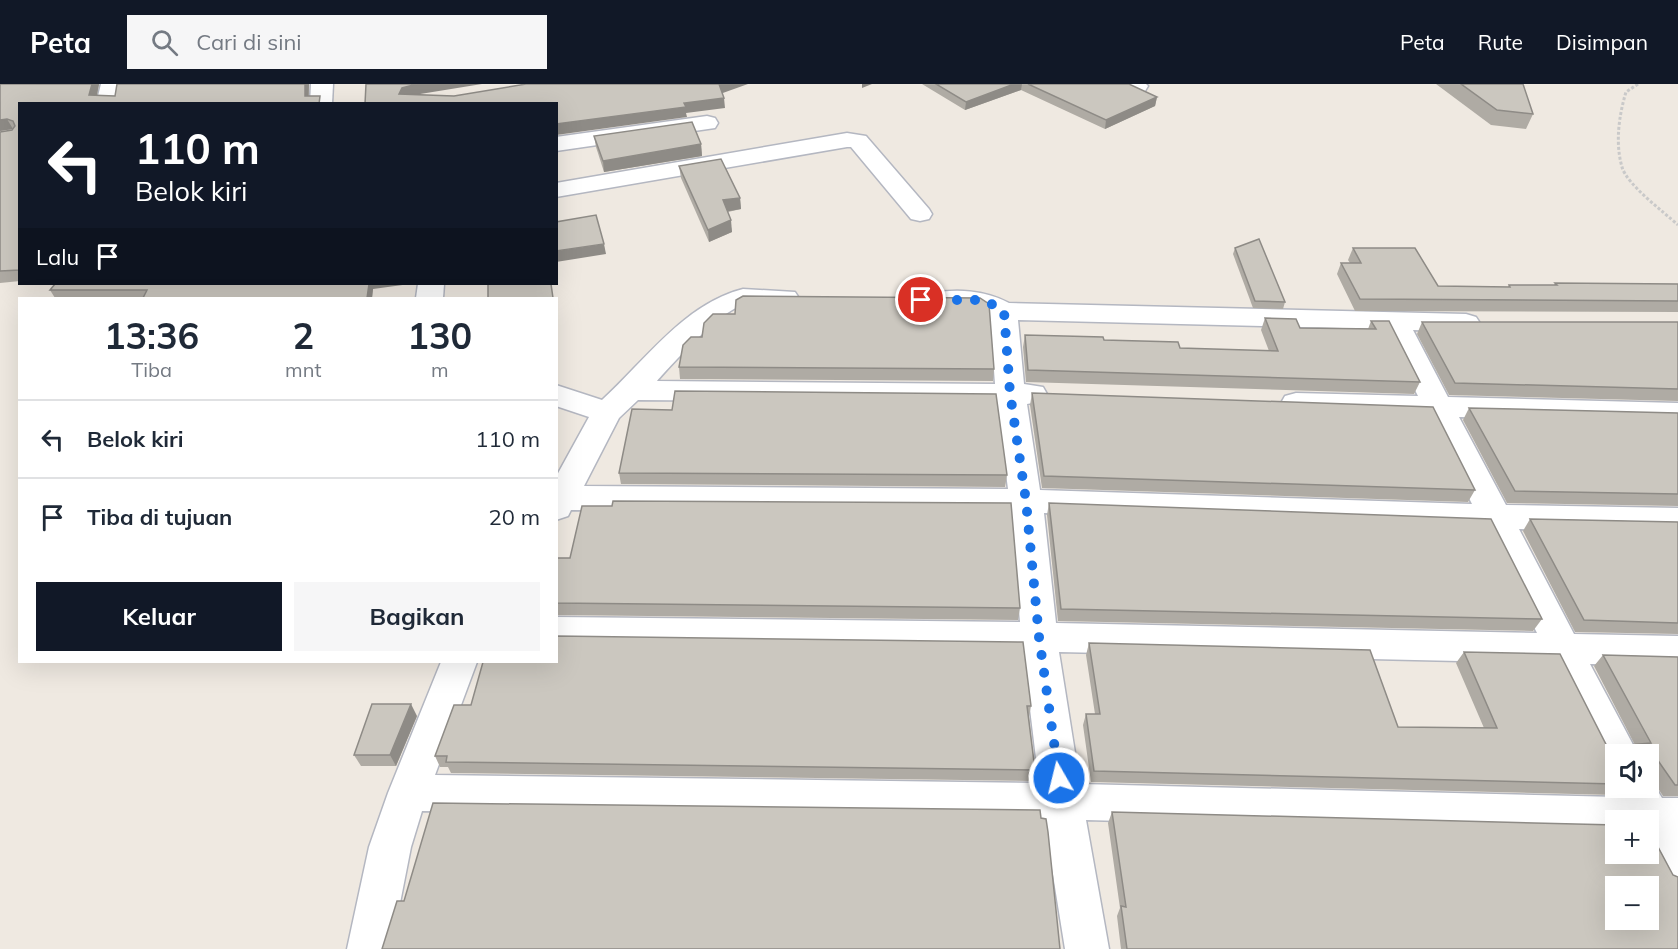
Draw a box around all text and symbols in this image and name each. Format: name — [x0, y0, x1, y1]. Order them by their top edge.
search box — [127, 15, 547, 69]
text: Peta — [30, 25, 91, 60]
icon: search — [148, 26, 181, 59]
text: Cari di sini — [196, 28, 302, 56]
text: Peta — [1400, 29, 1445, 55]
text: Rute — [1478, 29, 1523, 55]
text: Disimpan — [1556, 29, 1648, 55]
text: 110 m — [135, 122, 260, 175]
icon: left — [36, 126, 114, 204]
text: Belok kiri — [135, 174, 247, 208]
icon: arrive — [91, 240, 124, 273]
text: Lalu — [36, 243, 79, 271]
pin — [895, 274, 946, 325]
icon: arrive — [904, 283, 937, 316]
text: 13:36 — [104, 313, 199, 358]
text: 2 — [292, 313, 314, 358]
text: 130 — [407, 313, 472, 358]
text: Tiba — [131, 357, 172, 382]
text: mnt — [285, 357, 321, 382]
text: m — [431, 357, 448, 382]
icon: left — [36, 423, 69, 456]
text: Belok kiri — [87, 425, 183, 453]
text: 110 m — [475, 425, 540, 453]
icon: arrive — [36, 501, 69, 534]
text: Tiba di tujuan — [87, 503, 232, 531]
text: 20 m — [489, 503, 540, 531]
button: Keluar — [36, 582, 282, 651]
button: Bagikan — [294, 582, 540, 651]
map controls — [1605, 744, 1659, 930]
button: sound — [1605, 744, 1659, 798]
position arrow — [1027, 746, 1091, 810]
button: + — [1605, 810, 1659, 864]
button: − — [1605, 876, 1659, 930]

